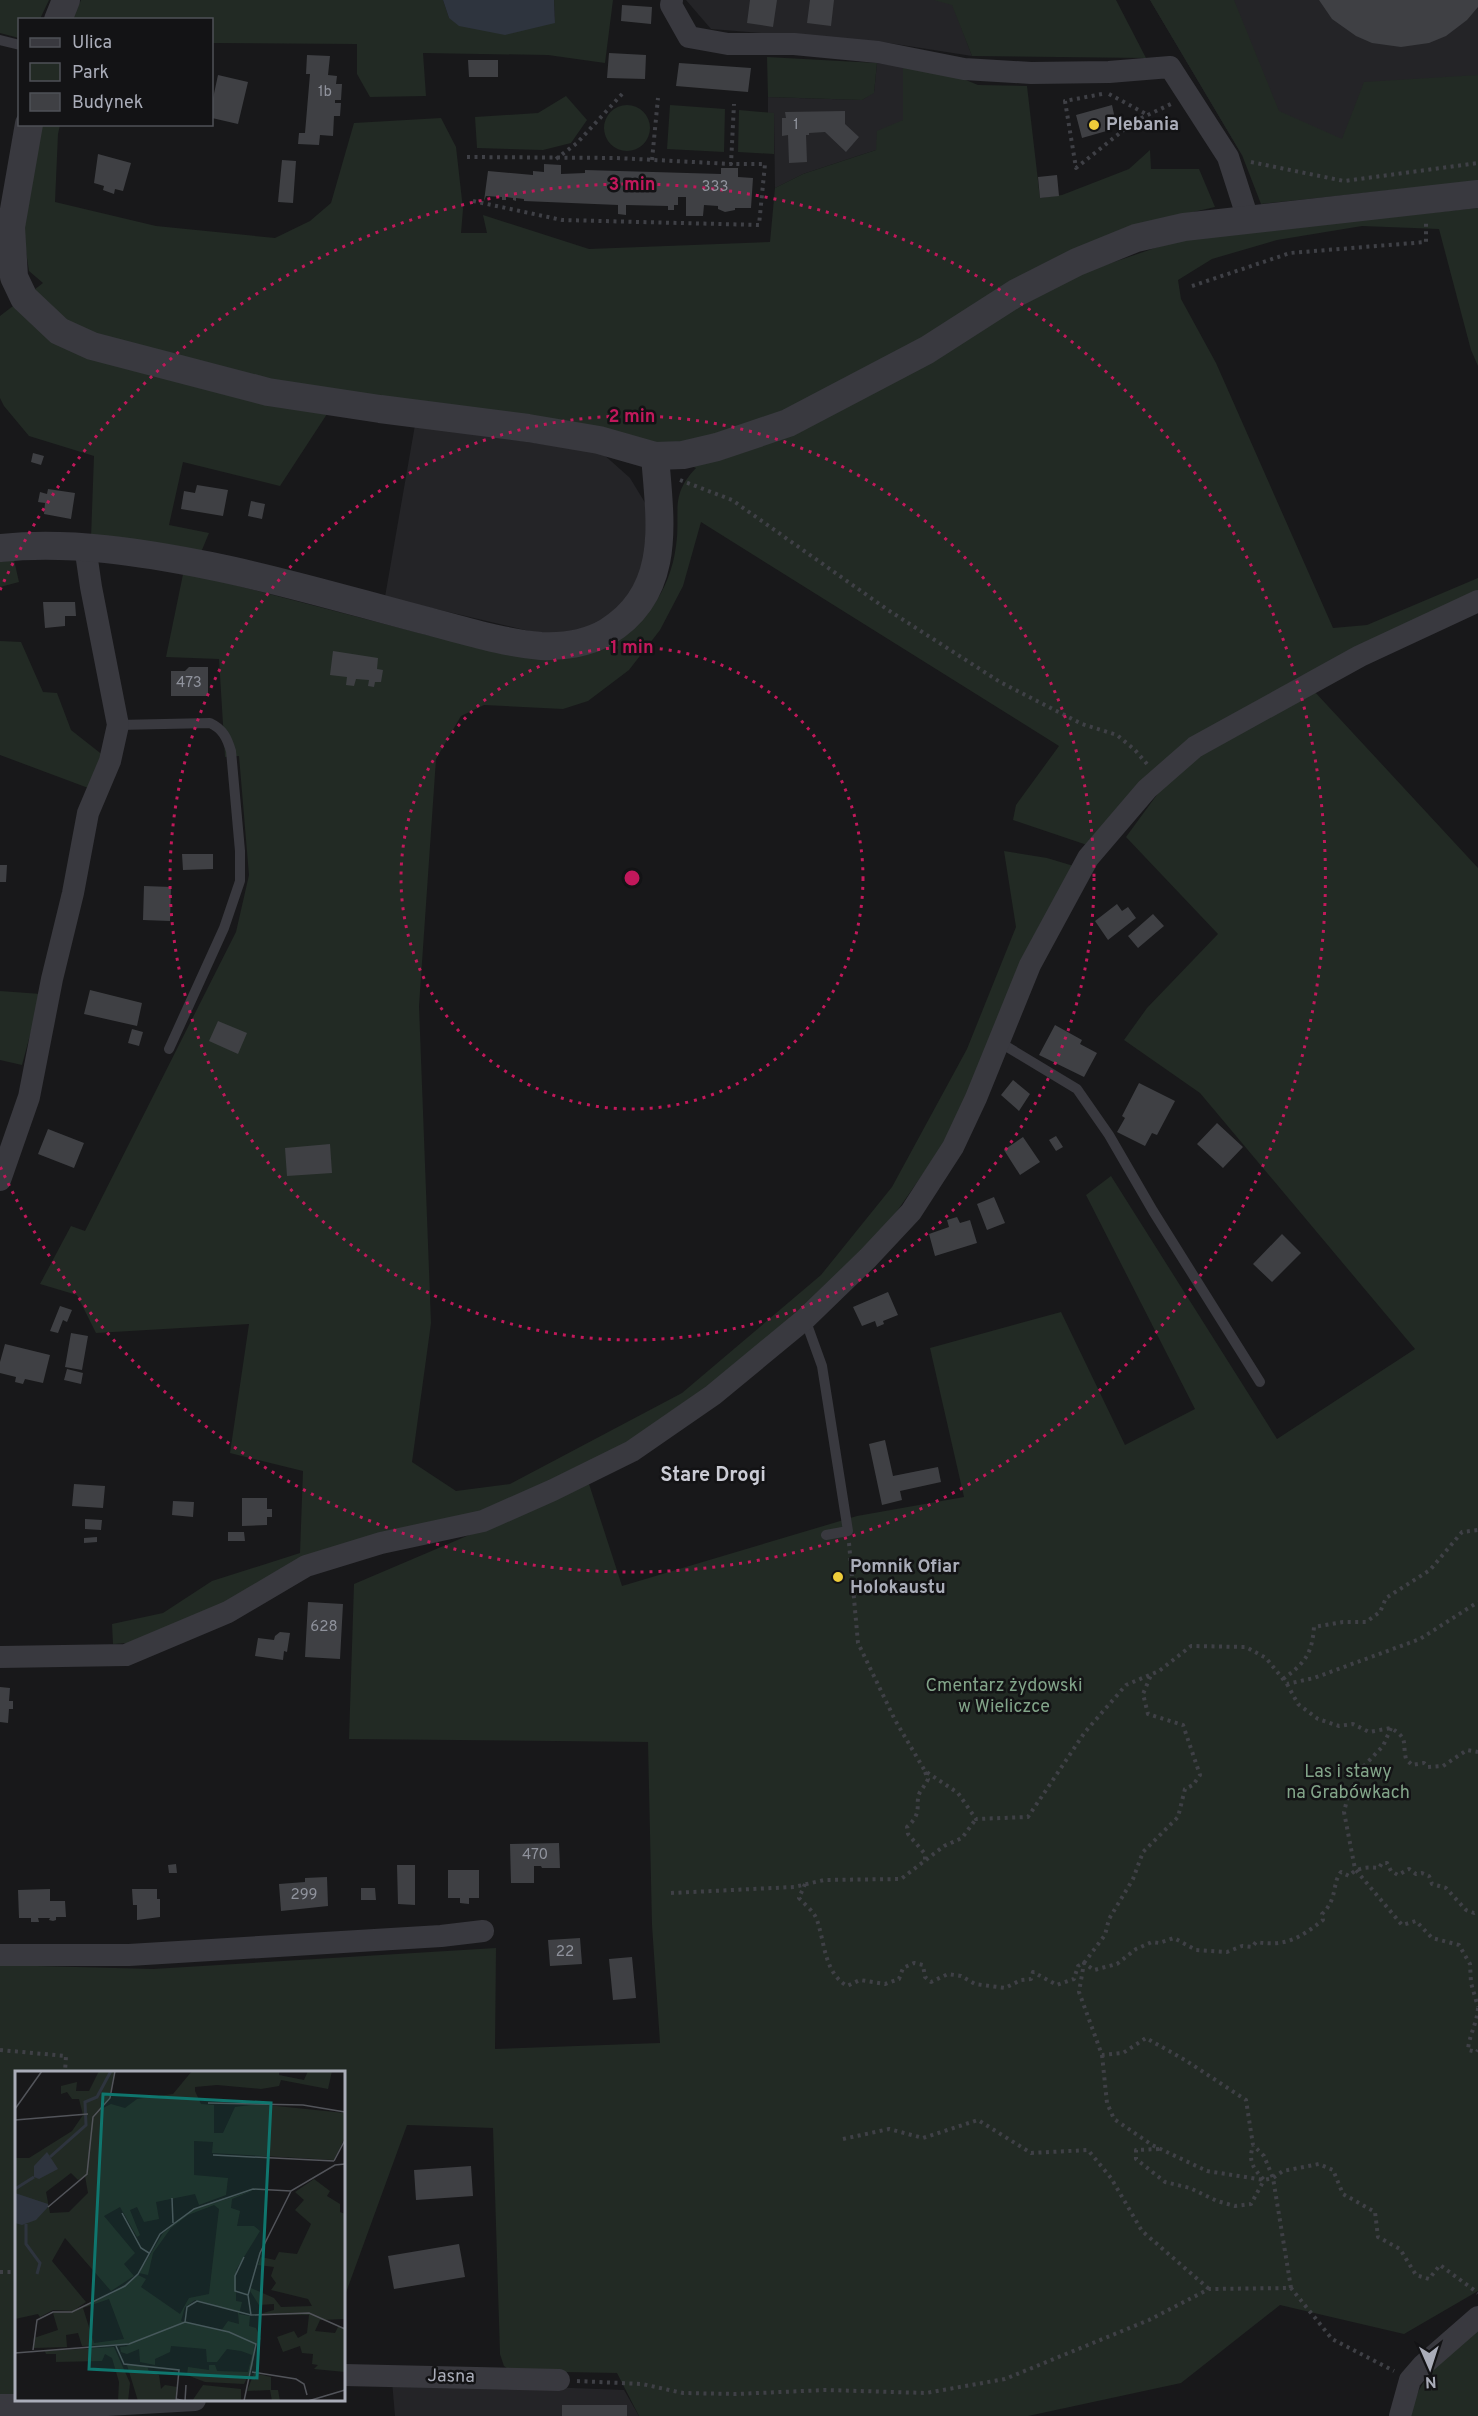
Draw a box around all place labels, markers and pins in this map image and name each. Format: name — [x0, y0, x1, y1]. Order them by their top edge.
place label: Plebania — [1106, 114, 1179, 137]
marker: Plebania — [1087, 118, 1101, 132]
centre of rings — [622, 868, 642, 888]
place label: Pomnik Ofiar Holokaustu — [850, 1556, 960, 1600]
marker: Pomnik Ofiar Holokaustu — [831, 1570, 845, 1584]

